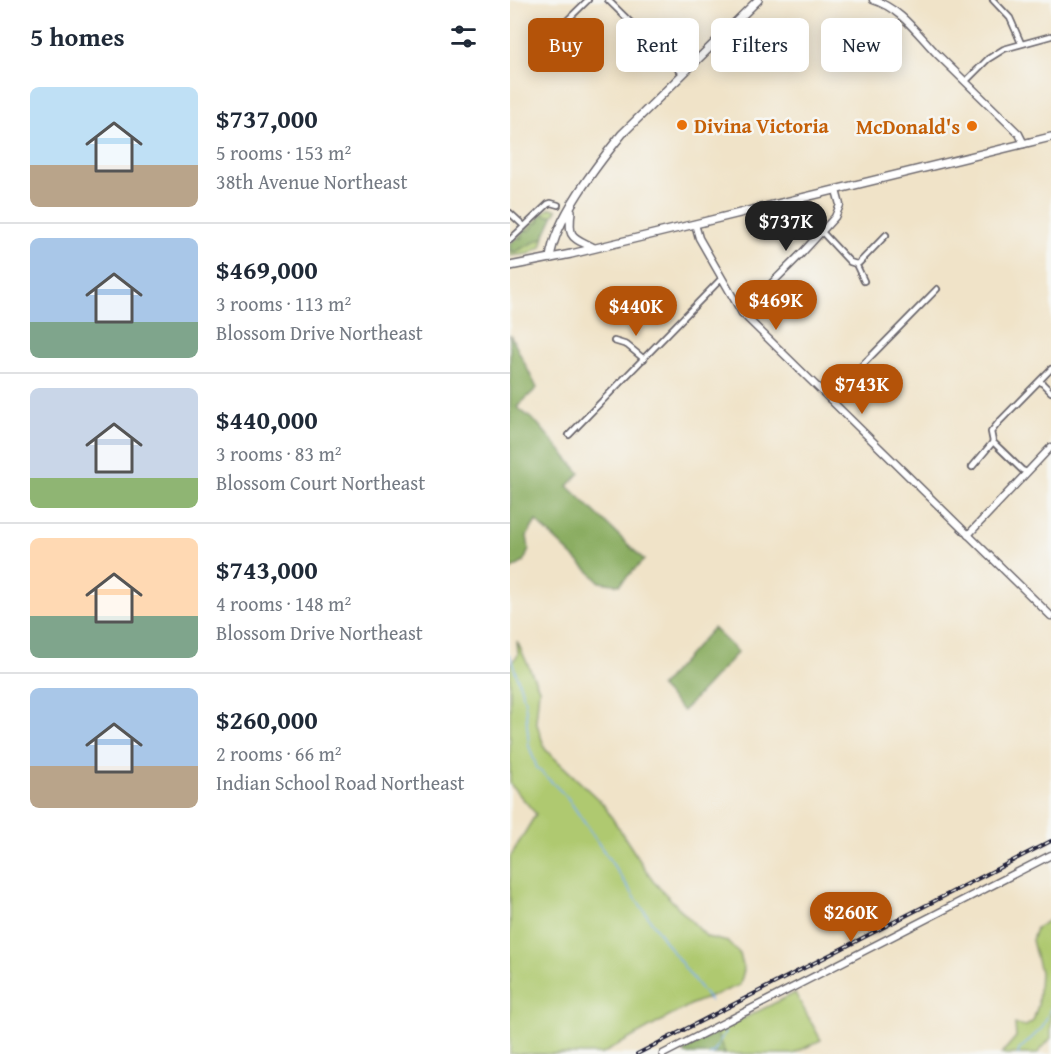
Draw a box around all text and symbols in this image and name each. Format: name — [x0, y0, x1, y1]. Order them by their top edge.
text: 5 homes — [30, 17, 125, 56]
chip: Buy — [528, 18, 604, 72]
chip: Rent — [616, 18, 699, 72]
chip: Filters — [711, 18, 809, 72]
chip: New — [821, 18, 902, 72]
icon: filters — [447, 20, 480, 53]
text: $737,000 — [216, 99, 318, 138]
icon: home — [78, 111, 150, 183]
place label: Divina Victoria — [694, 111, 830, 140]
place label: McDonald's — [856, 112, 960, 141]
marker: Divina Victoria — [675, 118, 689, 132]
marker: McDonald's — [965, 119, 979, 133]
text: 5 rooms · 153 m² — [216, 138, 351, 167]
text: 38th Avenue Northeast — [216, 167, 407, 196]
pin: $737K — [744, 201, 828, 252]
text: $737K — [759, 206, 813, 235]
text: $469,000 — [216, 250, 318, 289]
icon: home — [78, 262, 150, 334]
pin: $469K — [734, 280, 818, 331]
text: $469K — [749, 285, 803, 314]
pin: $440K — [594, 286, 678, 337]
text: 3 rooms · 113 m² — [216, 289, 351, 318]
text: $440K — [609, 291, 663, 320]
text: Blossom Drive Northeast — [216, 318, 423, 347]
pin: $743K — [820, 364, 904, 415]
text: $743K — [835, 369, 889, 398]
text: $440,000 — [216, 400, 318, 439]
icon: home — [78, 412, 150, 484]
text: 3 rooms · 83 m² — [216, 439, 342, 468]
text: Blossom Court Northeast — [216, 468, 425, 497]
text: $743,000 — [216, 550, 318, 589]
icon: home — [78, 562, 150, 634]
text: 4 rooms · 148 m² — [216, 589, 351, 618]
text: Blossom Drive Northeast — [216, 618, 423, 647]
text: $260,000 — [216, 700, 318, 739]
icon: home — [78, 712, 150, 784]
text: 2 rooms · 66 m² — [216, 739, 342, 768]
text: Indian School Road Northeast — [216, 768, 465, 797]
pin: $260K — [809, 892, 893, 943]
text: $260K — [824, 897, 878, 926]

